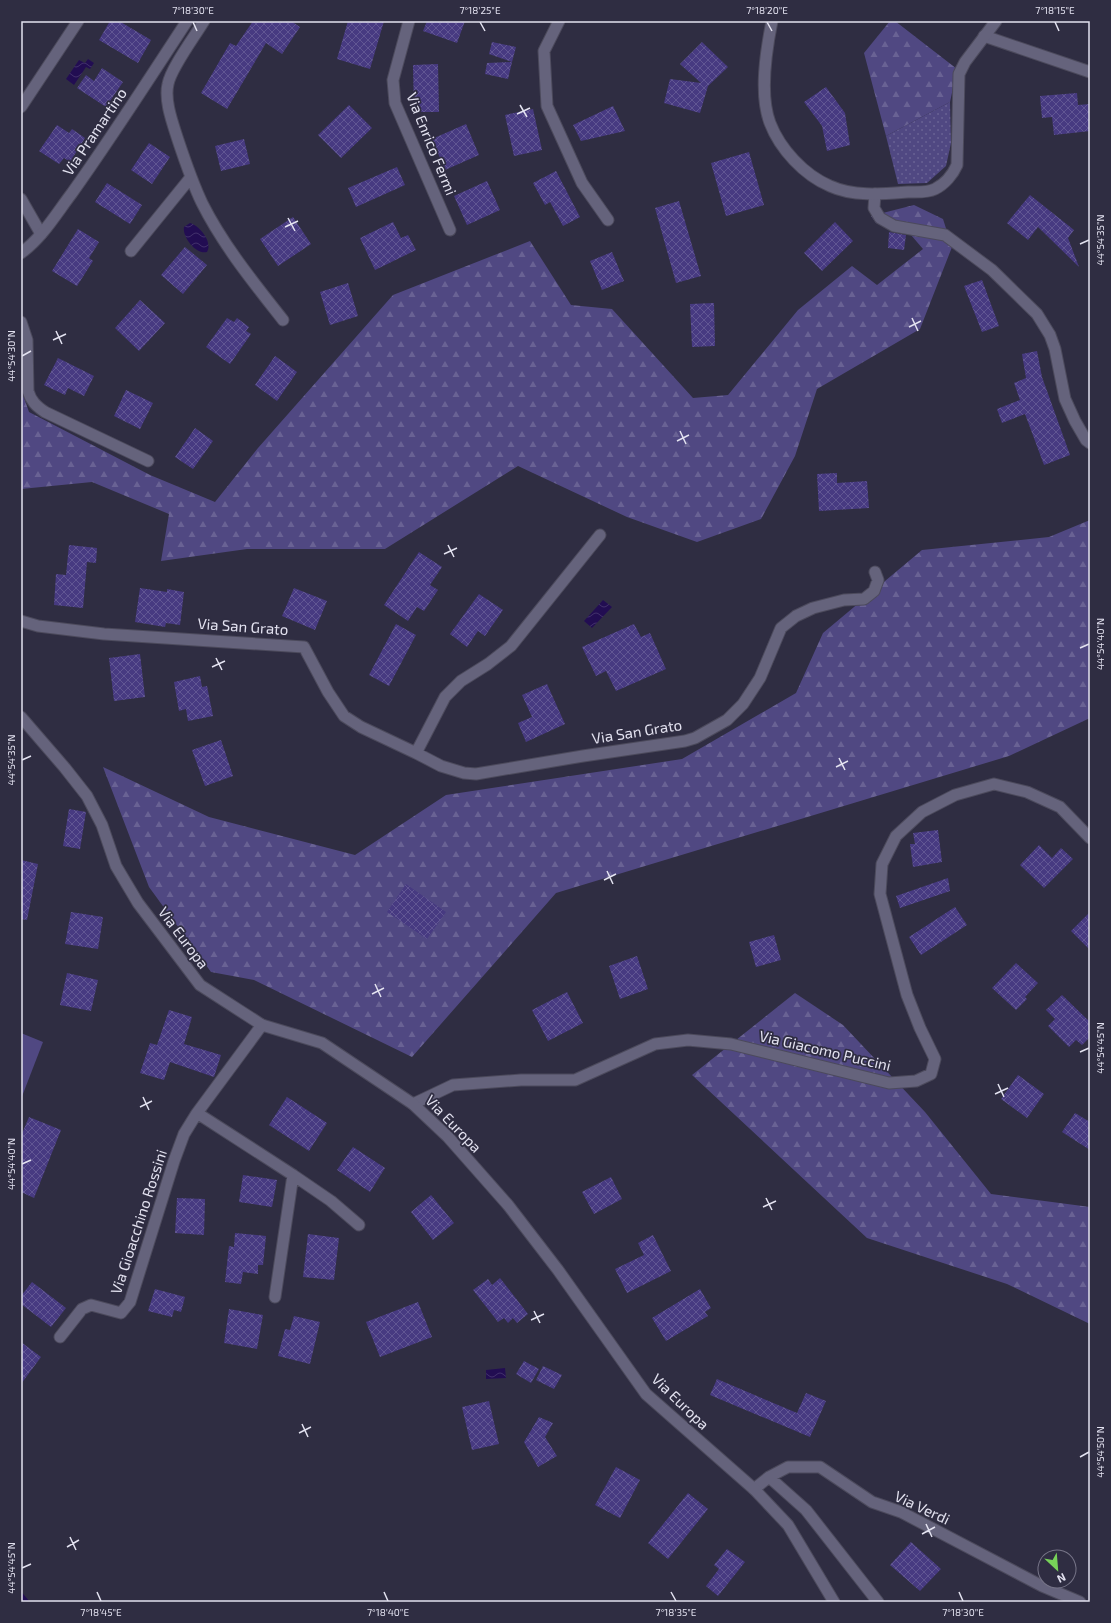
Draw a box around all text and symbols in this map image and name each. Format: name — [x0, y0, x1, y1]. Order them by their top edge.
text: 7°18'30"E — [172, 4, 214, 16]
text: 7°18'25"E — [460, 4, 501, 16]
text: 7°18'20"E — [746, 4, 788, 16]
text: 7°18'15"E — [1035, 4, 1075, 16]
street label: Via Pramartino — [58, 84, 130, 179]
street label: Via Enrico Fermi — [403, 90, 461, 198]
text: 44°54'35"N — [1094, 215, 1106, 266]
text: 44°54'30"N — [5, 330, 17, 382]
street label: Via San Grato — [197, 614, 289, 638]
text: 44°54'40"N — [1094, 618, 1106, 670]
street label: Via San Grato — [590, 715, 683, 747]
text: 44°54'35"N — [5, 735, 17, 786]
street label: Via Europa — [155, 903, 213, 972]
text: 44°54'45"N — [1094, 1022, 1106, 1074]
street label: Via Giacomo Puccini — [758, 1026, 893, 1074]
street label: Via Europa — [422, 1091, 485, 1156]
text: 44°54'40"N — [5, 1138, 17, 1190]
street label: Via Gioacchino Rossini — [106, 1147, 170, 1296]
street label: Via Europa — [648, 1370, 713, 1433]
text: 44°54'50"N — [1094, 1426, 1106, 1478]
street label: Via Verdi — [892, 1486, 953, 1528]
text: 44°54'45"N — [5, 1542, 17, 1594]
north arrow — [1037, 1549, 1077, 1589]
text: N — [1055, 1571, 1068, 1586]
text: 7°18'45"E — [80, 1606, 122, 1618]
text: 7°18'40"E — [367, 1606, 409, 1618]
text: 7°18'35"E — [656, 1606, 697, 1618]
text: 7°18'30"E — [942, 1606, 984, 1618]

